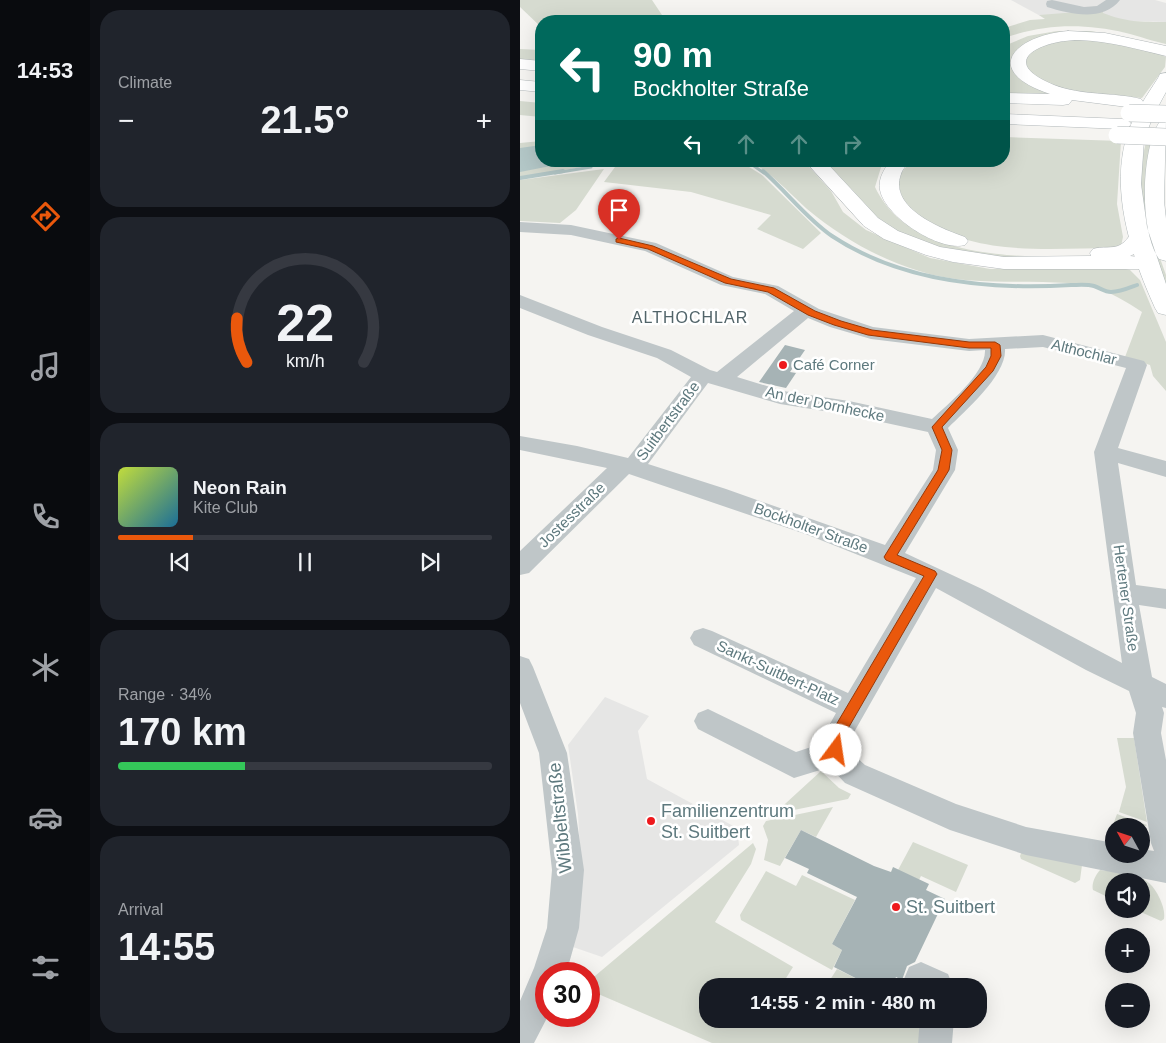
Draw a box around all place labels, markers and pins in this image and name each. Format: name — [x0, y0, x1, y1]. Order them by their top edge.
pin — [598, 189, 640, 240]
place label: Café Corner — [793, 356, 875, 373]
marker: Café Corner — [777, 359, 789, 371]
place label: Familienzentrum St. Suitbert — [661, 801, 794, 842]
marker: Familienzentrum St. Suitbert — [645, 815, 657, 827]
place label: St. Suitbert — [906, 897, 995, 917]
marker: St. Suitbert — [890, 901, 902, 913]

